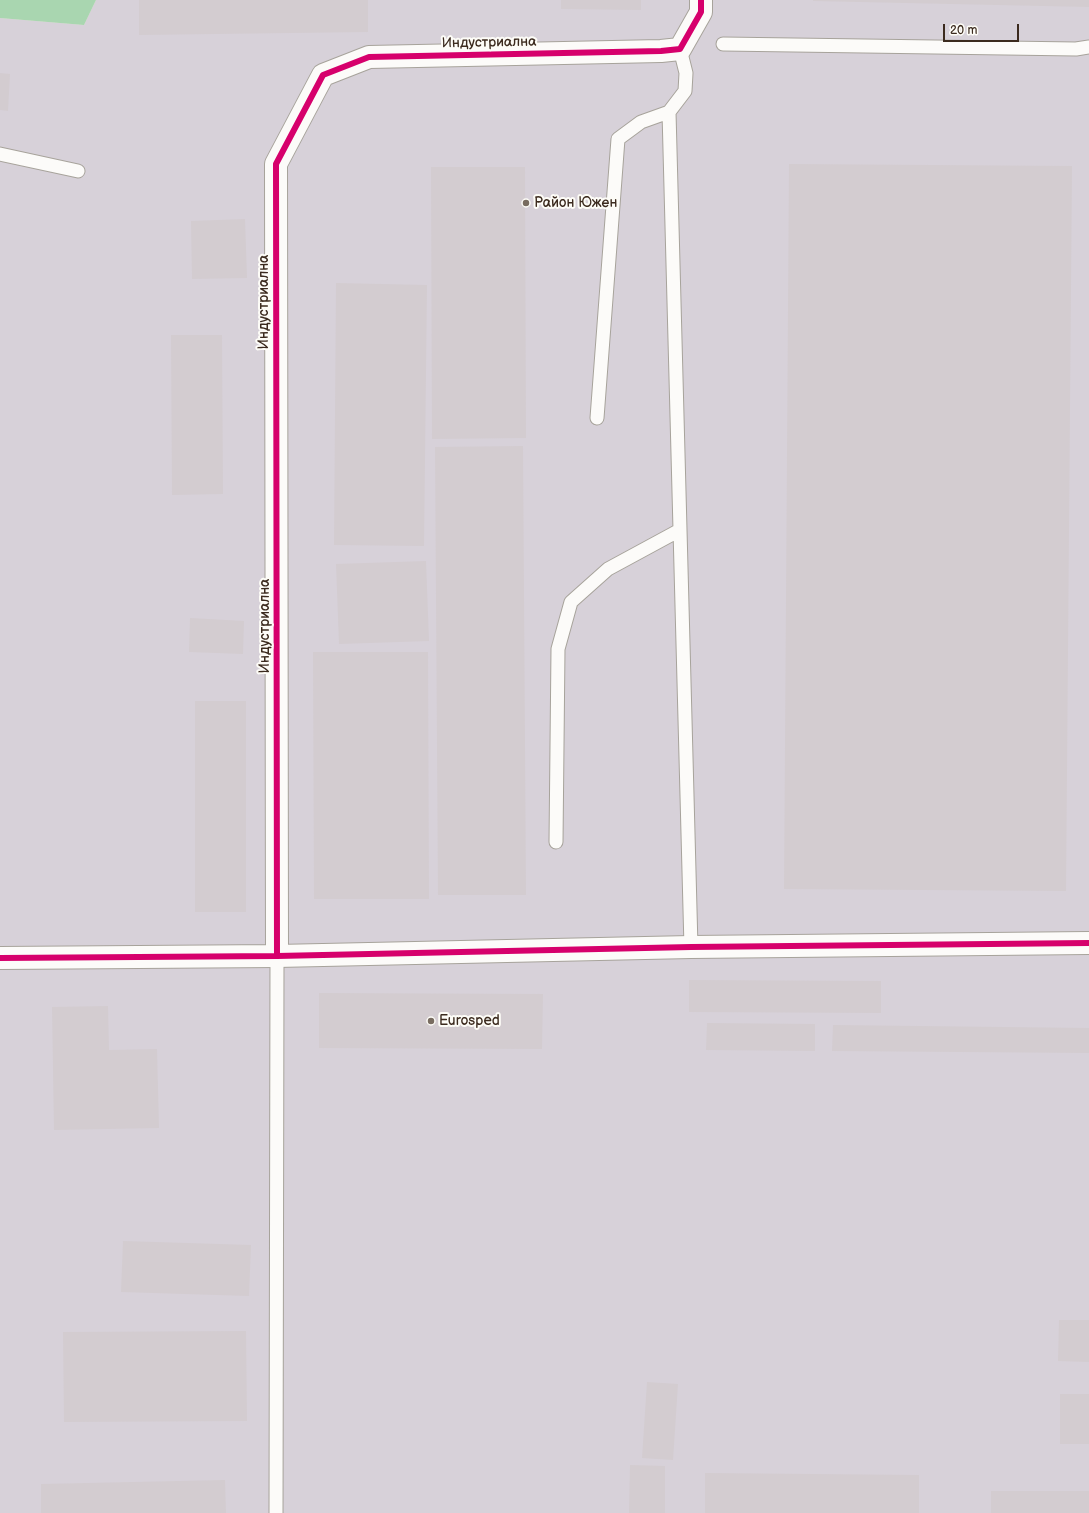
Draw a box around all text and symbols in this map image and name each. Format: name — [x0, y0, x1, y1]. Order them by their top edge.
scale bar — [945, 16, 1021, 42]
text: 20 m — [950, 23, 977, 38]
street label: Индустриална — [441, 34, 537, 52]
place label: Район Южен — [534, 195, 617, 211]
marker: Район Южен — [521, 198, 531, 208]
street label: Индустриална — [256, 255, 272, 349]
street label: Индустриална — [257, 579, 273, 673]
place label: Eurosped — [439, 1013, 500, 1029]
marker: Eurosped — [426, 1016, 436, 1026]

